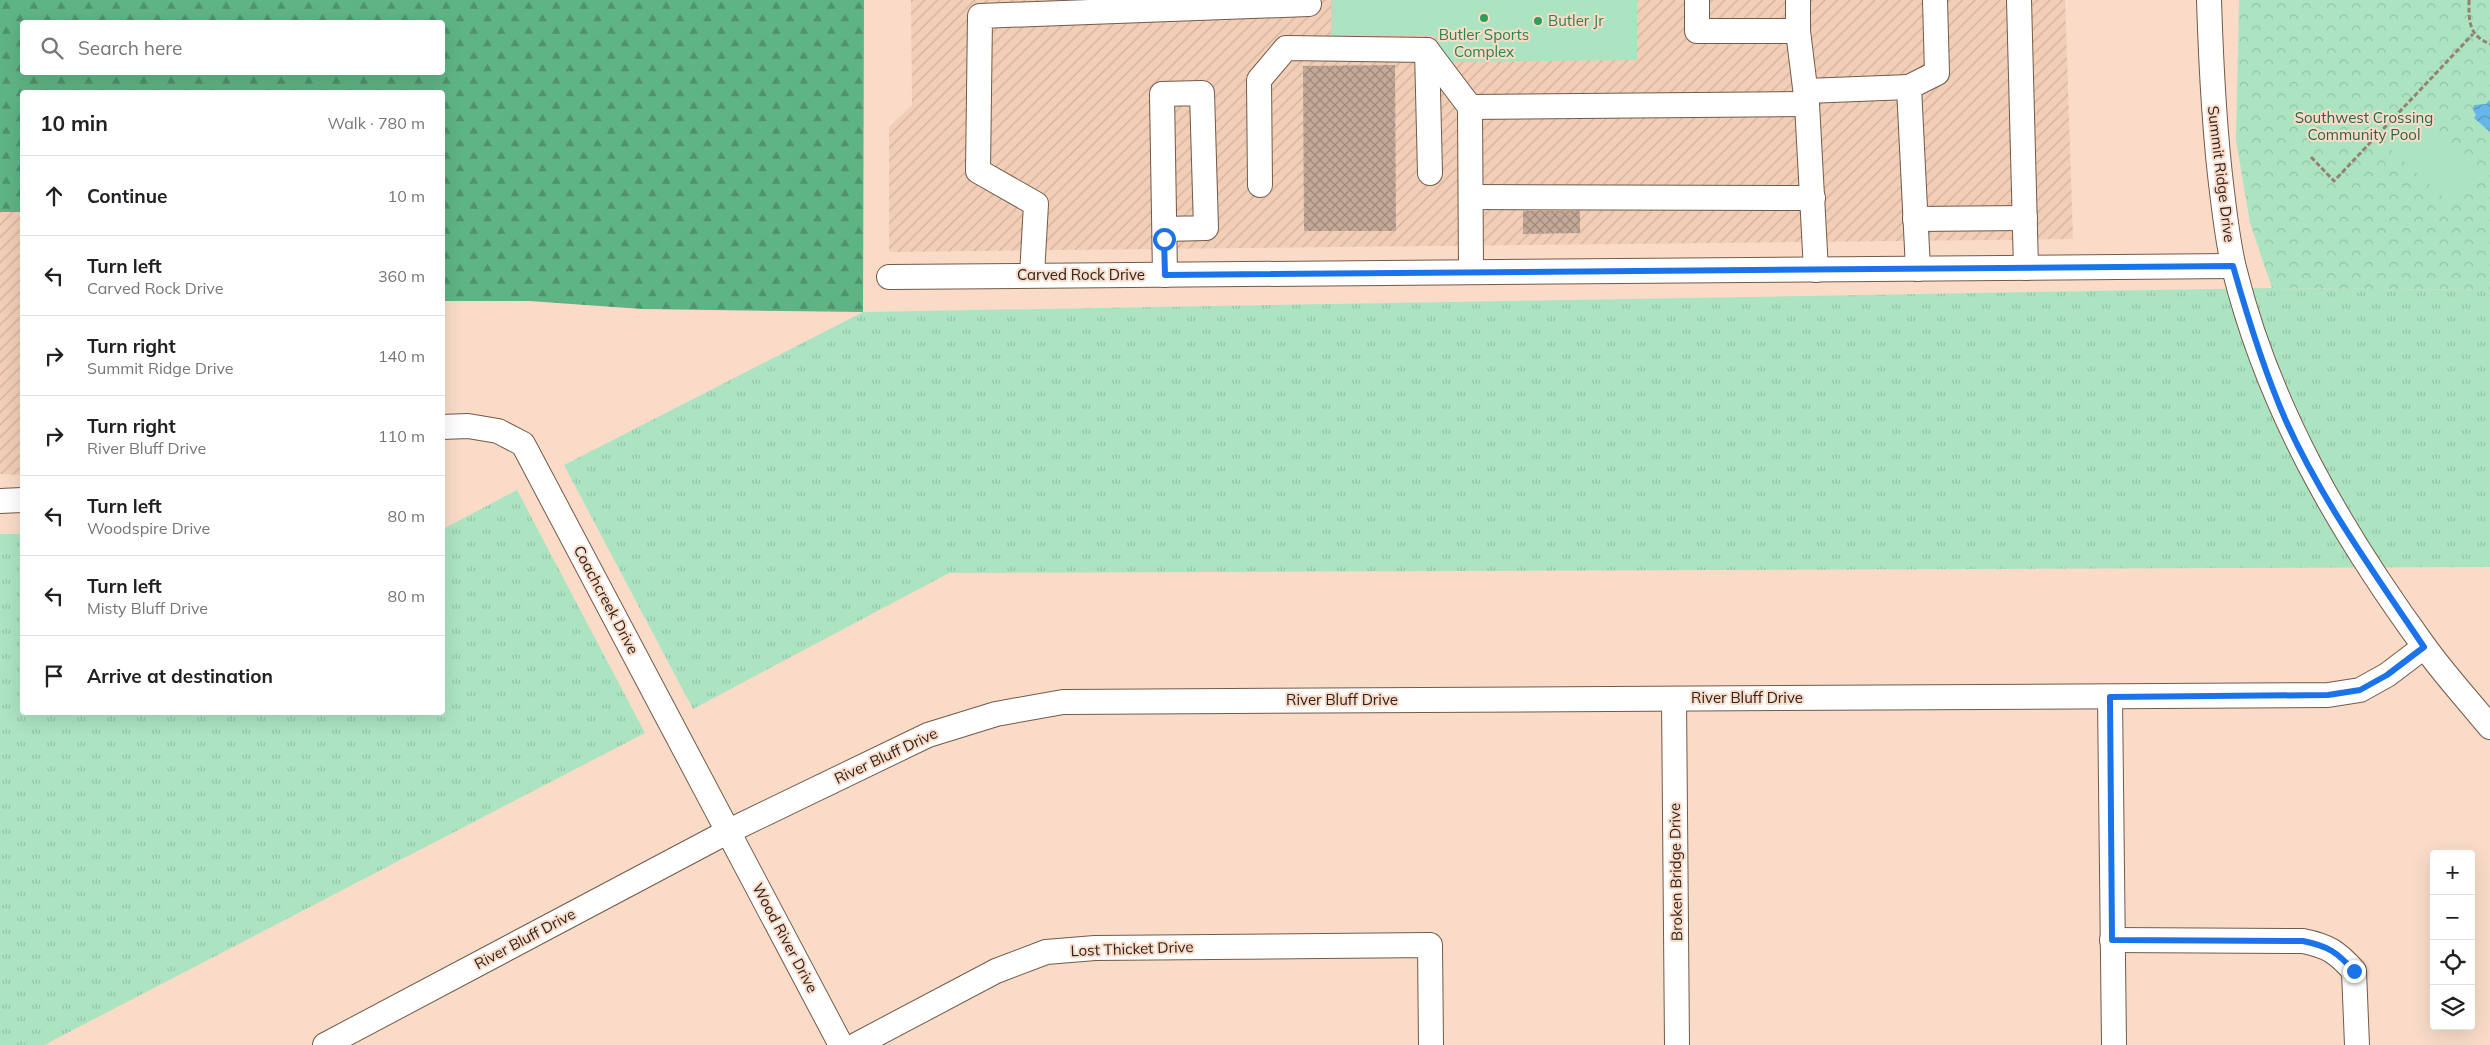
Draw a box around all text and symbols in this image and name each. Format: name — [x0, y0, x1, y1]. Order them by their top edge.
place label: Butler Jr — [1548, 11, 1604, 30]
marker: Butler Sports Complex — [1478, 12, 1490, 24]
marker: Butler Jr — [1532, 15, 1544, 27]
search box — [20, 20, 445, 75]
place label: Butler Sports Complex — [1439, 25, 1529, 61]
icon: search — [38, 34, 66, 62]
text: Search here — [78, 36, 182, 60]
street label: Summit Ridge Drive — [2204, 105, 2239, 243]
park label: Southwest Crossing Community Pool — [2295, 108, 2433, 144]
text: 10 min — [40, 110, 108, 136]
text: Walk · 780 m — [327, 113, 425, 133]
icon: ahead — [40, 182, 68, 210]
text: Continue — [87, 184, 167, 208]
text: 10 m — [388, 186, 425, 206]
route start — [1153, 228, 1176, 251]
text: Turn left — [87, 254, 162, 278]
icon: left — [40, 262, 68, 290]
street label: Carved Rock Drive — [1017, 265, 1145, 284]
text: 360 m — [378, 266, 425, 286]
text: Carved Rock Drive — [87, 278, 223, 298]
text: Turn right — [87, 334, 176, 358]
icon: right — [40, 342, 68, 370]
text: 140 m — [378, 346, 425, 366]
text: Summit Ridge Drive — [87, 358, 234, 378]
text: Turn right — [87, 414, 176, 438]
icon: right — [40, 422, 68, 450]
text: 110 m — [378, 426, 425, 446]
text: River Bluff Drive — [87, 438, 206, 458]
text: Turn left — [87, 494, 162, 518]
icon: left — [40, 502, 68, 530]
text: 80 m — [388, 506, 425, 526]
text: Woodspire Drive — [87, 518, 210, 538]
street label: Coachcreek Drive — [570, 542, 643, 657]
text: Turn left — [87, 574, 162, 598]
icon: left — [40, 582, 68, 610]
text: 80 m — [388, 586, 425, 606]
text: Misty Bluff Drive — [87, 598, 208, 618]
icon: arrive — [40, 662, 68, 690]
text: Arrive at destination — [87, 664, 273, 688]
street label: River Bluff Drive — [1691, 688, 1803, 707]
street label: River Bluff Drive — [1286, 690, 1398, 709]
street label: River Bluff Drive — [831, 723, 940, 788]
street label: Broken Bridge Drive — [1665, 803, 1686, 941]
map controls — [2430, 850, 2475, 1030]
button: + — [2430, 850, 2475, 895]
street label: Wood River Drive — [749, 880, 822, 996]
button: − — [2430, 895, 2475, 940]
street label: River Bluff Drive — [471, 904, 579, 973]
street label: Lost Thicket Drive — [1070, 937, 1194, 960]
button: locate — [2430, 940, 2475, 985]
route end — [2343, 960, 2366, 983]
button: layers — [2430, 985, 2475, 1030]

